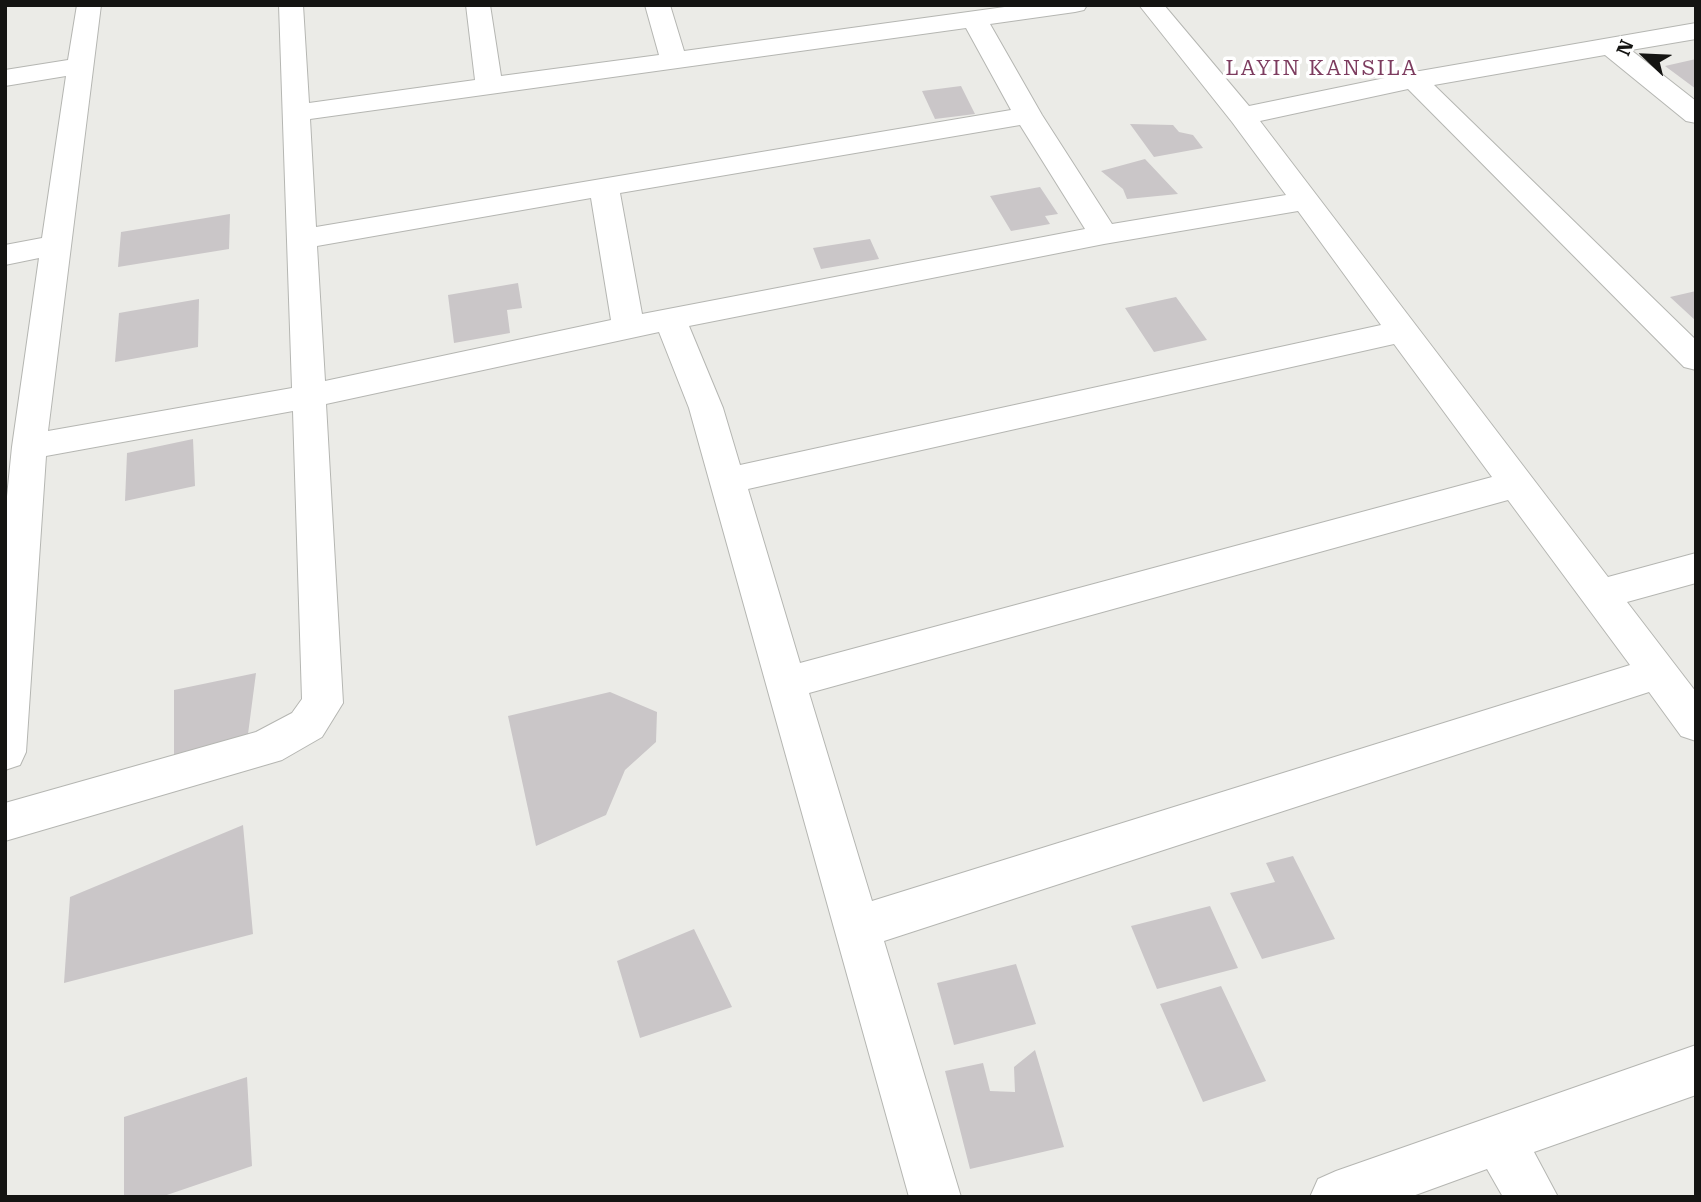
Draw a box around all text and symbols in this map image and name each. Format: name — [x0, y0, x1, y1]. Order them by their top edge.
north arrow — [1610, 21, 1680, 91]
text: N — [1612, 36, 1639, 59]
district label: LAYIN KANSILA — [1227, 56, 1417, 82]

